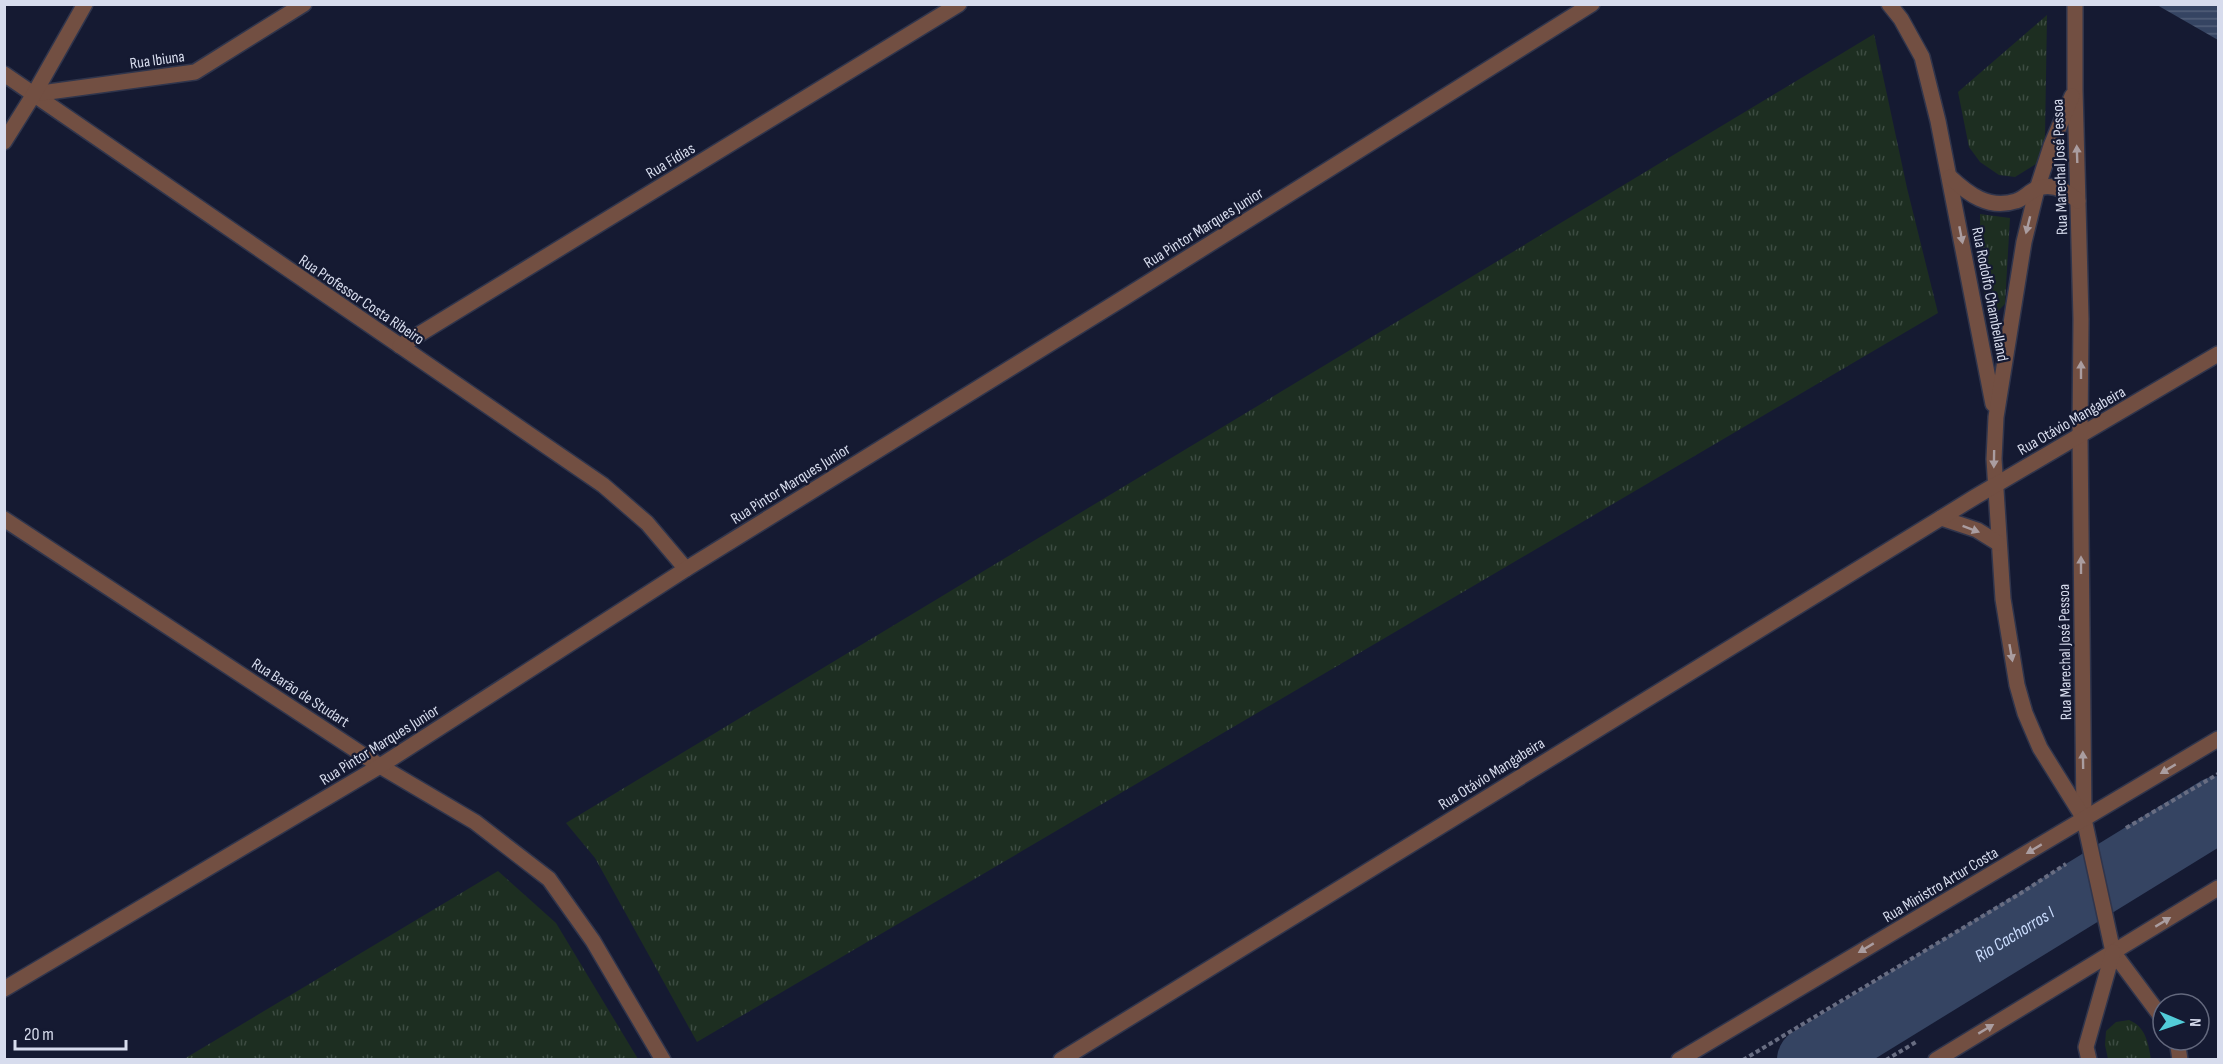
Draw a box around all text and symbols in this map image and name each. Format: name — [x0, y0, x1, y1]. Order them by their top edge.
street label: Rua Ibiuna — [128, 47, 186, 74]
street label: Rua Marechal José Pessoa — [2049, 99, 2072, 235]
street label: Rua Fídias — [643, 139, 699, 183]
one-way arrow — [2072, 145, 2081, 164]
street label: Rua Pintor Marques Junior — [1141, 184, 1267, 273]
one-way arrow — [2023, 215, 2033, 234]
one-way arrow — [1957, 225, 1966, 244]
street label: Rua Rodolfo Chambelland — [1967, 226, 2012, 363]
street label: Rua Professor Costa Ribeiro — [295, 251, 427, 349]
one-way arrow — [2076, 361, 2086, 380]
street label: Rua Otávio Mangabeira — [2014, 383, 2129, 460]
street label: Rua Pintor Marques Junior — [728, 440, 854, 529]
one-way arrow — [1989, 449, 1999, 468]
one-way arrow — [1962, 524, 1980, 534]
one-way arrow — [2076, 556, 2086, 575]
street label: Rua Marechal José Pessoa — [2055, 584, 2076, 720]
one-way arrow — [2007, 644, 2016, 663]
street label: Rua Barão de Studart — [248, 655, 353, 732]
street label: Rua Pintor Marques Junior — [317, 701, 443, 790]
street label: Rua Otávio Mangabeira — [1435, 734, 1548, 814]
one-way arrow — [2078, 751, 2088, 770]
one-way arrow — [2160, 763, 2176, 774]
street label: Rua Ministro Artur Costa — [1880, 843, 2002, 927]
one-way arrow — [2026, 843, 2042, 854]
water label: Rio Cachorros I — [1971, 902, 2059, 967]
one-way arrow — [2155, 916, 2171, 927]
one-way arrow — [1858, 943, 1874, 954]
north arrow — [2151, 992, 2211, 1052]
scale bar — [15, 1013, 126, 1051]
text: N — [2185, 1018, 2204, 1027]
text: 20 m — [24, 1024, 54, 1045]
one-way arrow — [1978, 1024, 1994, 1035]

